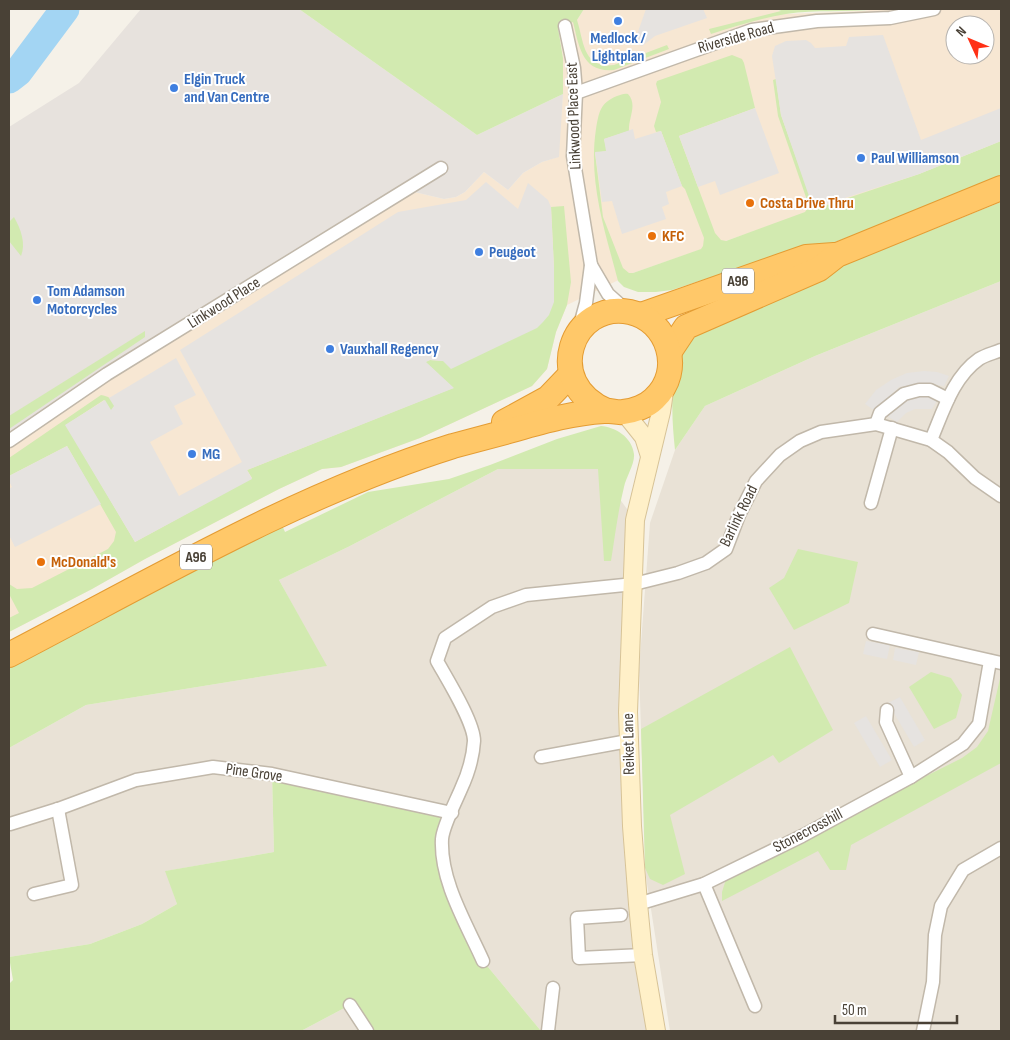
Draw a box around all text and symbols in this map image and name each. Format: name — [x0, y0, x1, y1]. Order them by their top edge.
marker: Medlock / Lightplan — [612, 15, 624, 27]
north arrow — [945, 15, 995, 65]
street label: Riverside Road — [696, 18, 776, 58]
text: N — [952, 23, 970, 40]
place label: Medlock / Lightplan — [590, 29, 646, 66]
street label: Linkwood Place East — [563, 62, 585, 170]
place label: Elgin Truck and Van Centre — [184, 70, 270, 107]
marker: Elgin Truck and Van Centre — [168, 82, 180, 94]
place label: Paul Williamson — [871, 149, 959, 168]
marker: Paul Williamson — [855, 152, 867, 164]
place label: Costa Drive Thru — [760, 194, 854, 213]
marker: Costa Drive Thru — [744, 197, 756, 209]
place label: KFC — [662, 227, 685, 246]
marker: KFC — [646, 230, 658, 242]
place label: Peugeot — [489, 243, 536, 262]
marker: Peugeot — [473, 246, 485, 258]
road number: A96 — [722, 268, 754, 294]
street label: Linkwood Place — [184, 273, 264, 333]
place label: Tom Adamson Motorcycles — [47, 282, 125, 319]
marker: Tom Adamson Motorcycles — [31, 294, 43, 306]
place label: Vauxhall Regency — [340, 340, 439, 359]
marker: Vauxhall Regency — [324, 343, 336, 355]
place label: MG — [202, 445, 221, 464]
marker: MG — [186, 448, 198, 460]
street label: Barlink Road — [716, 482, 762, 550]
road number: A96 — [180, 544, 212, 570]
place label: McDonald's — [51, 553, 116, 572]
marker: McDonald's — [35, 556, 47, 568]
street label: Reiket Lane — [619, 713, 639, 775]
street label: Pine Grove — [224, 760, 284, 786]
street label: Stonecrosshill — [770, 805, 846, 857]
scale bar — [835, 992, 958, 1024]
text: 50 m — [842, 1001, 867, 1020]

